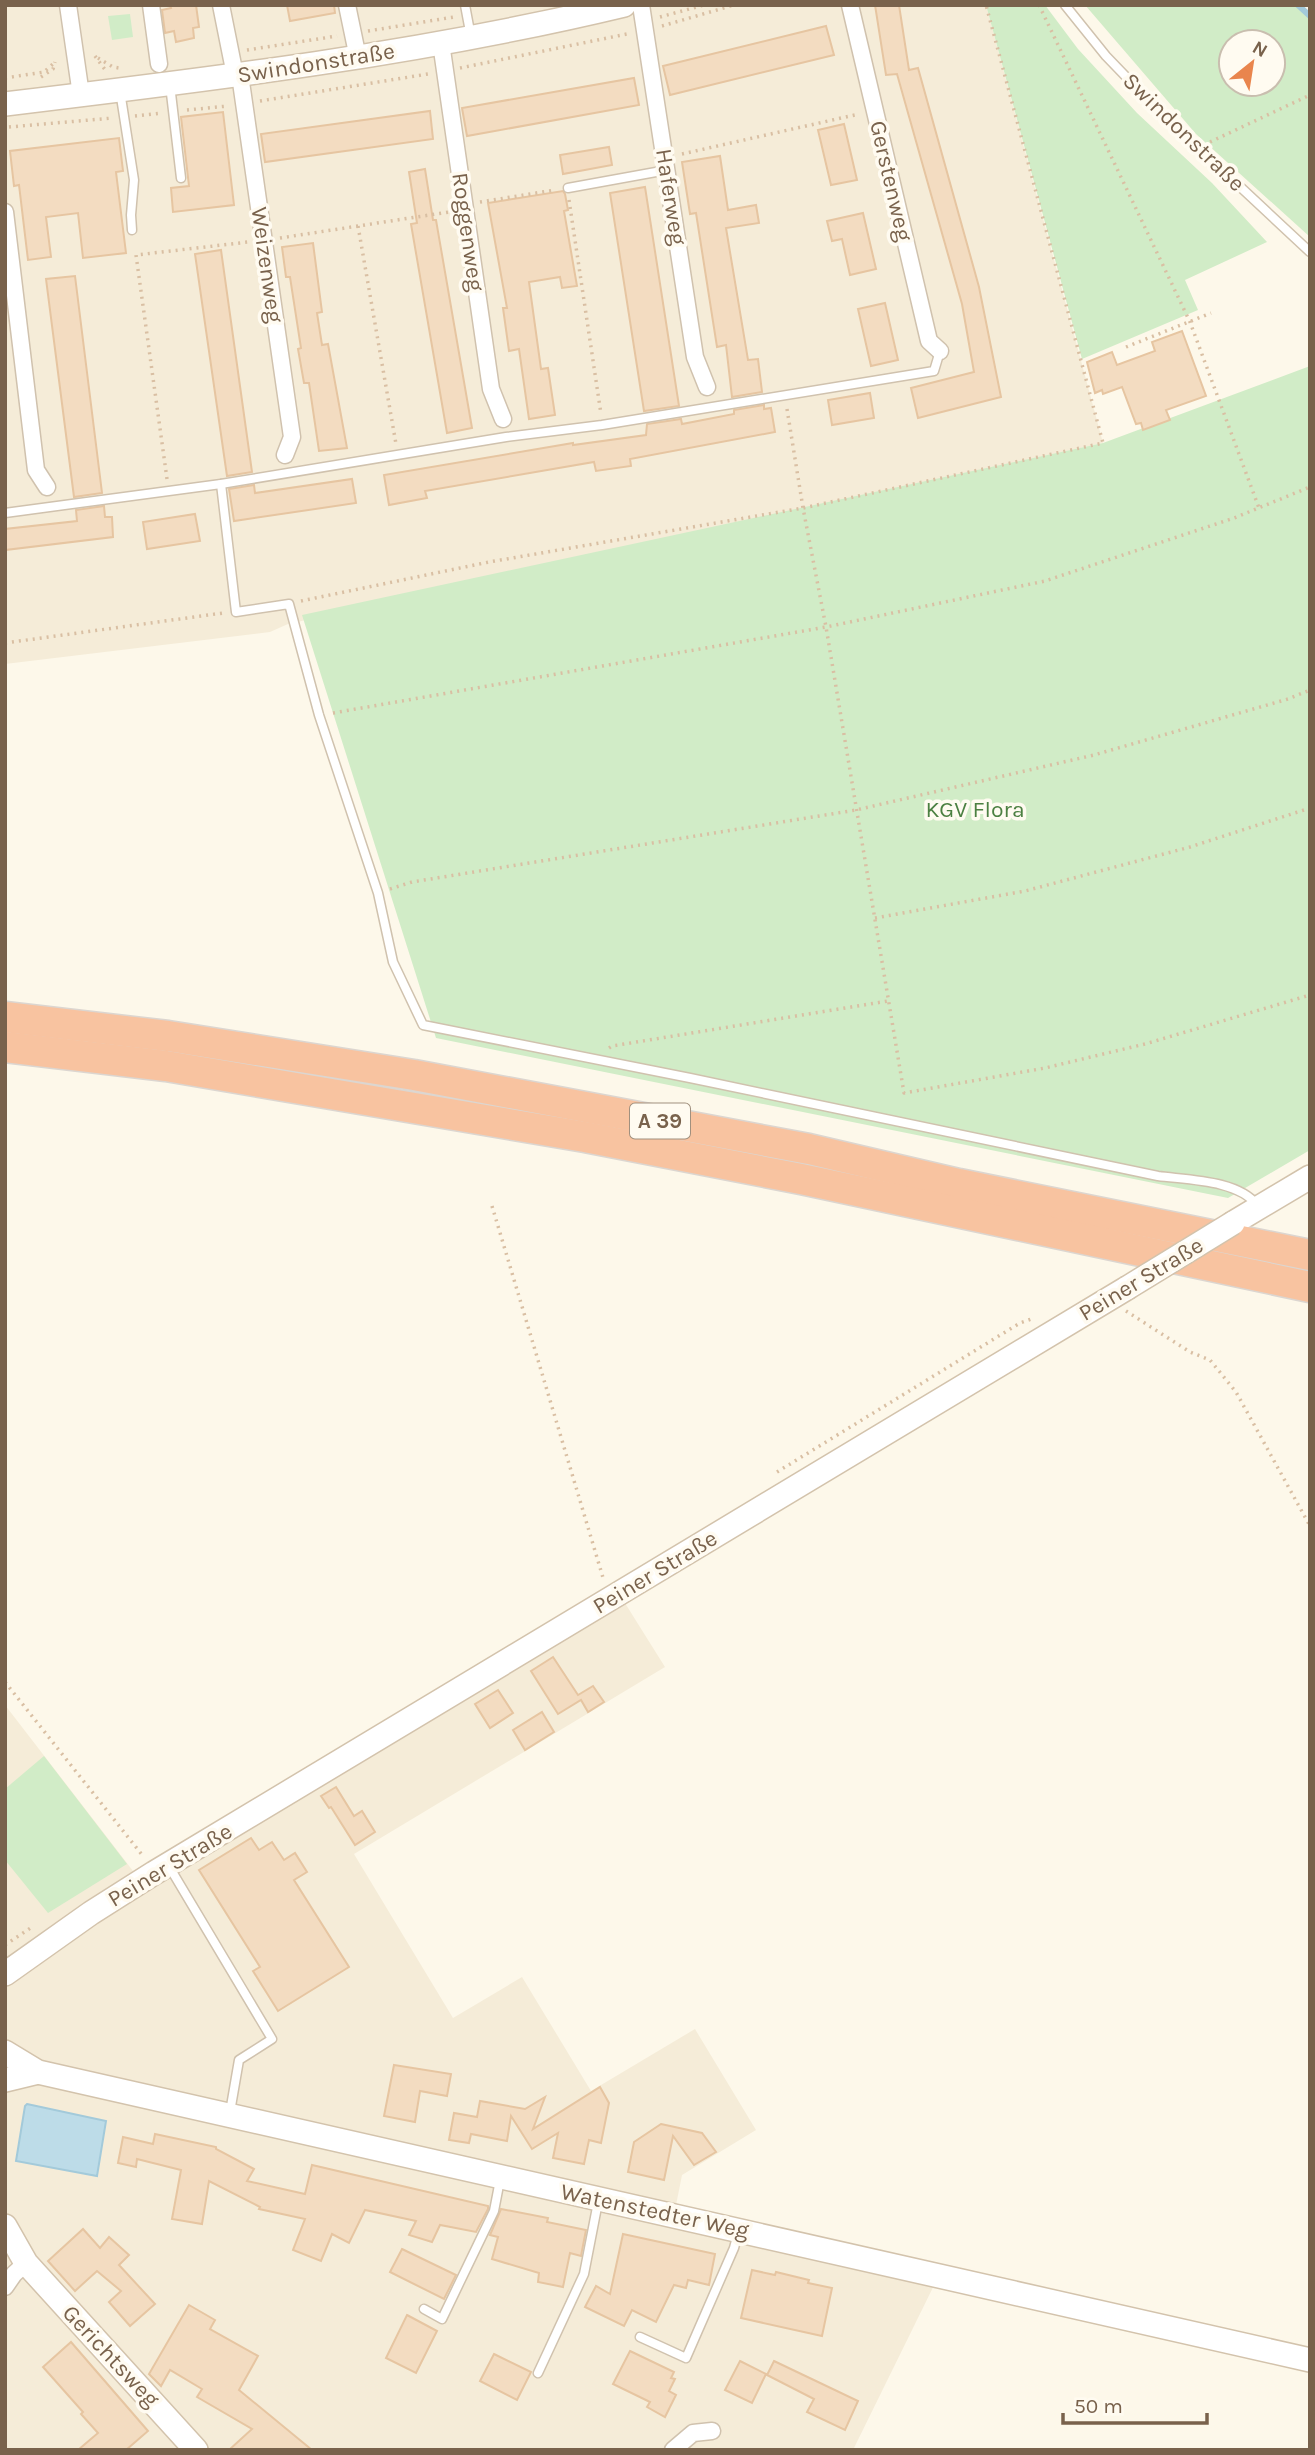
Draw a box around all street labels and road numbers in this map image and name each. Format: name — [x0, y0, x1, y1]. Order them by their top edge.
street label: Swindonstraße — [235, 37, 397, 89]
street label: Swindonstraße — [1117, 67, 1251, 197]
street label: Gerstenweg — [864, 118, 918, 244]
street label: Haferweg — [650, 147, 692, 247]
street label: Roggenweg — [446, 171, 490, 293]
street label: Weizenweg — [246, 205, 288, 325]
road number: A 39 — [630, 1104, 690, 1138]
street label: Peiner Straße — [1074, 1231, 1208, 1327]
street label: Peiner Straße — [588, 1524, 722, 1620]
street label: Peiner Straße — [103, 1817, 237, 1913]
street label: Watenstedter Weg — [558, 2178, 752, 2244]
street label: Gerichtsweg — [57, 2299, 165, 2413]

